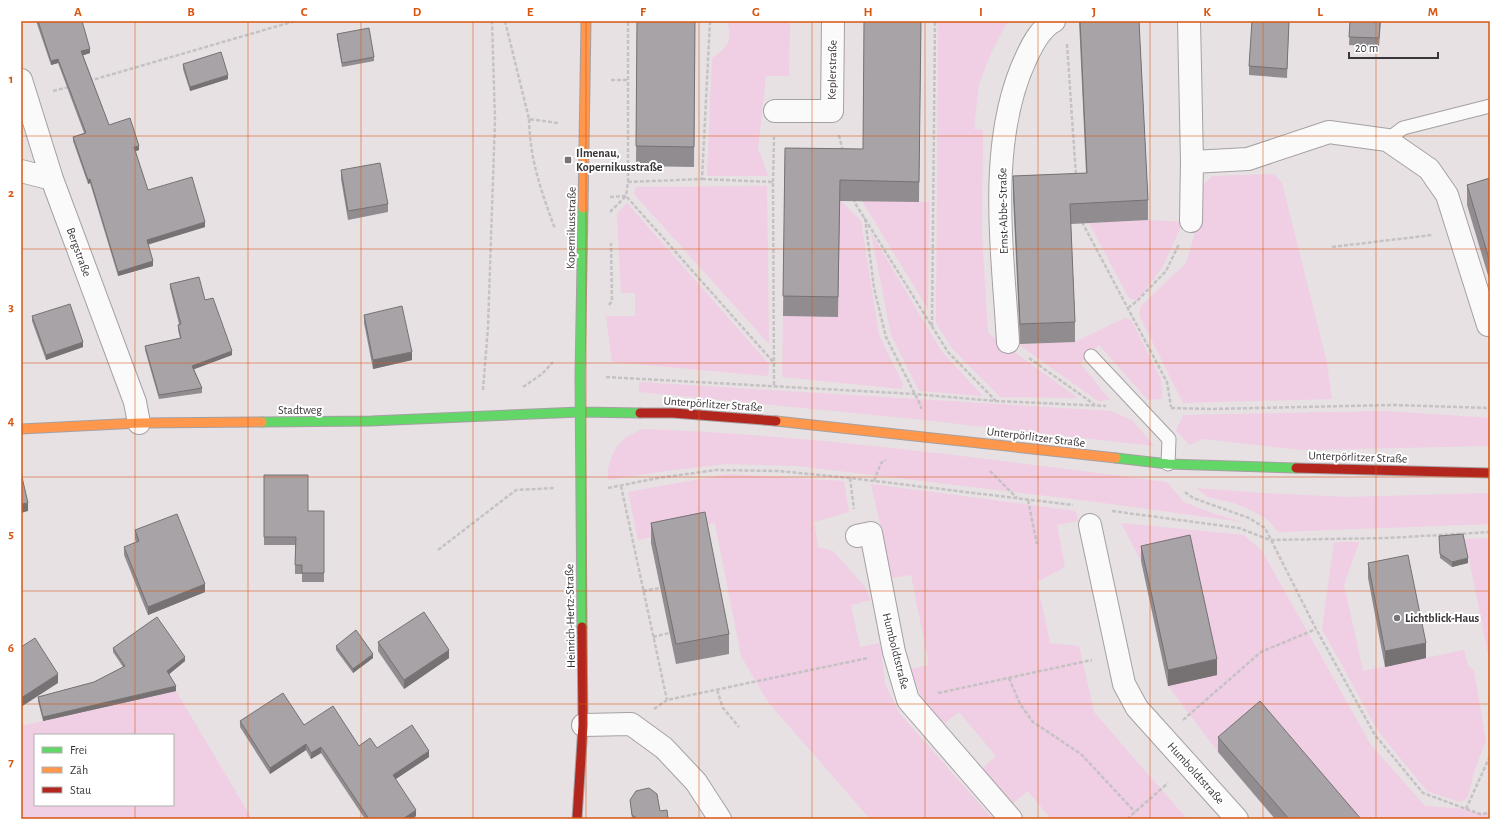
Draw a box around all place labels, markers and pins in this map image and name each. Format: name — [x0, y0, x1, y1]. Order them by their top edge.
place label: Ilmenau, Kopernikusstraße — [576, 147, 663, 173]
marker: Ilmenau, Kopernikusstraße — [563, 155, 573, 165]
place label: Lichtblick-Haus — [1405, 612, 1480, 624]
marker: Lichtblick-Haus — [1392, 613, 1402, 623]

